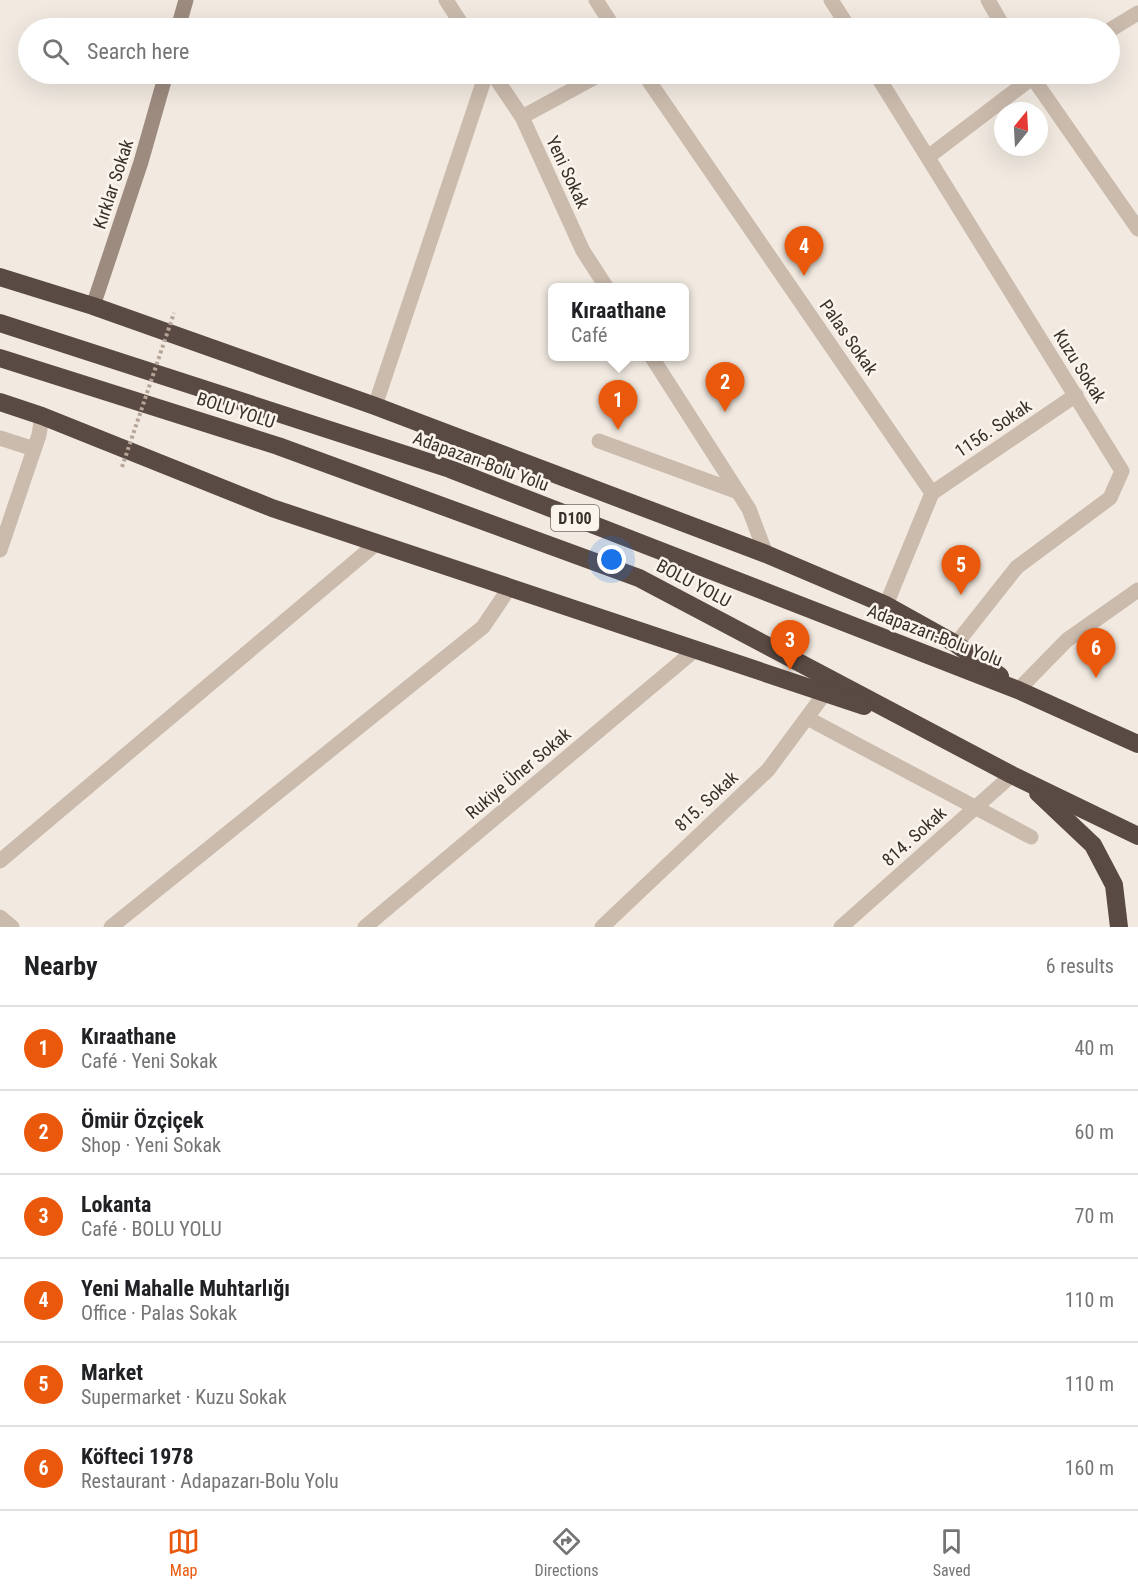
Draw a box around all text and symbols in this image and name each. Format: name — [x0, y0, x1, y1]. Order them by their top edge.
search box — [18, 18, 1120, 84]
icon: search — [39, 35, 72, 68]
text: Search here — [87, 39, 189, 64]
north arrow — [994, 102, 1048, 156]
street label: Yeni Sokak — [542, 132, 594, 212]
street label: Kırklar Sokak — [89, 136, 137, 232]
pin: 4 — [784, 226, 824, 276]
popup — [548, 283, 689, 361]
street label: Palas Sokak — [816, 295, 882, 379]
text: Kıraathane — [571, 298, 666, 323]
text: Café — [571, 323, 607, 347]
street label: Kuzu Sokak — [1049, 326, 1111, 406]
pin: 2 — [706, 362, 744, 412]
pin: 1 — [598, 380, 638, 430]
street label: BOLU YOLU — [194, 387, 278, 433]
street label: 1156. Sokak — [951, 395, 1035, 461]
street label: Adapazarı-Bolu Yolu — [410, 427, 552, 495]
road number: D100 — [551, 505, 599, 531]
your location — [597, 545, 626, 574]
pin: 5 — [942, 546, 980, 595]
street label: BOLU YOLU — [653, 555, 735, 611]
street label: Adapazarı-Bolu Yolu — [865, 600, 1005, 670]
pin: 3 — [770, 620, 810, 670]
pin: 6 — [1076, 628, 1116, 678]
street label: Rukiye Üner Sokak — [461, 723, 575, 823]
street label: 815. Sokak — [670, 766, 742, 836]
street label: 814. Sokak — [878, 802, 950, 870]
text: Nearby — [24, 951, 98, 981]
text: 6 results — [1046, 954, 1114, 978]
text: Kıraathane — [81, 1024, 176, 1049]
text: 1 — [38, 1036, 49, 1060]
text: 40 m — [1075, 1036, 1114, 1060]
text: Café · Yeni Sokak — [81, 1049, 218, 1073]
text: Ömür Özçiçek — [81, 1108, 204, 1133]
text: 2 — [38, 1120, 49, 1144]
text: 60 m — [1075, 1120, 1114, 1144]
text: Shop · Yeni Sokak — [81, 1133, 221, 1157]
text: Lokanta — [81, 1192, 151, 1217]
text: 3 — [38, 1204, 49, 1228]
text: 70 m — [1075, 1204, 1114, 1228]
text: Café · BOLU YOLU — [81, 1217, 222, 1241]
text: Yeni Mahalle Muhtarlığı — [81, 1276, 290, 1301]
text: 4 — [38, 1288, 49, 1312]
text: 110 m — [1065, 1288, 1114, 1312]
text: Office · Palas Sokak — [81, 1301, 237, 1325]
text: Market — [81, 1360, 143, 1385]
text: 5 — [38, 1372, 49, 1396]
text: 110 m — [1065, 1372, 1114, 1396]
text: Supermarket · Kuzu Sokak — [81, 1385, 287, 1409]
text: Köfteci 1978 — [81, 1444, 194, 1469]
text: 6 — [38, 1456, 49, 1480]
text: 160 m — [1065, 1456, 1114, 1480]
text: Restaurant · Adapazarı-Bolu Yolu — [81, 1469, 339, 1493]
tab: Map — [167, 1525, 200, 1580]
tab: Directions — [535, 1525, 598, 1580]
tab: Saved — [933, 1525, 971, 1580]

